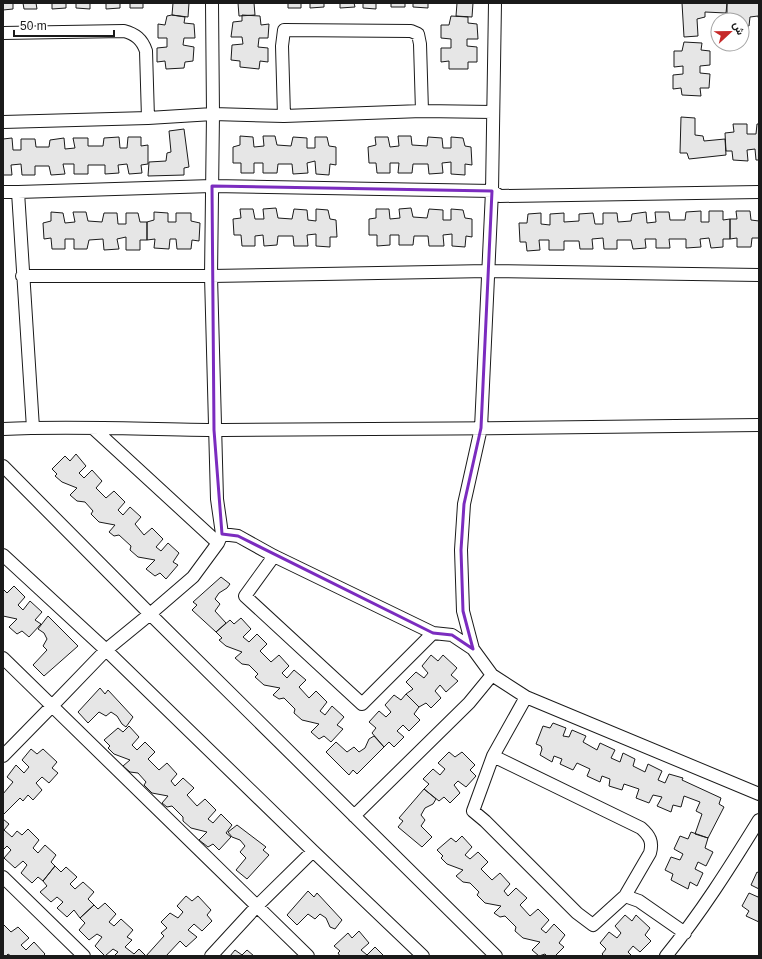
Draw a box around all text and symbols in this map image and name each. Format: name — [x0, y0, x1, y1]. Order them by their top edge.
scale bar — [14, 12, 114, 38]
north arrow — [710, 12, 750, 52]
text: 50 m — [20, 19, 47, 33]
text: ش — [730, 20, 747, 37]

